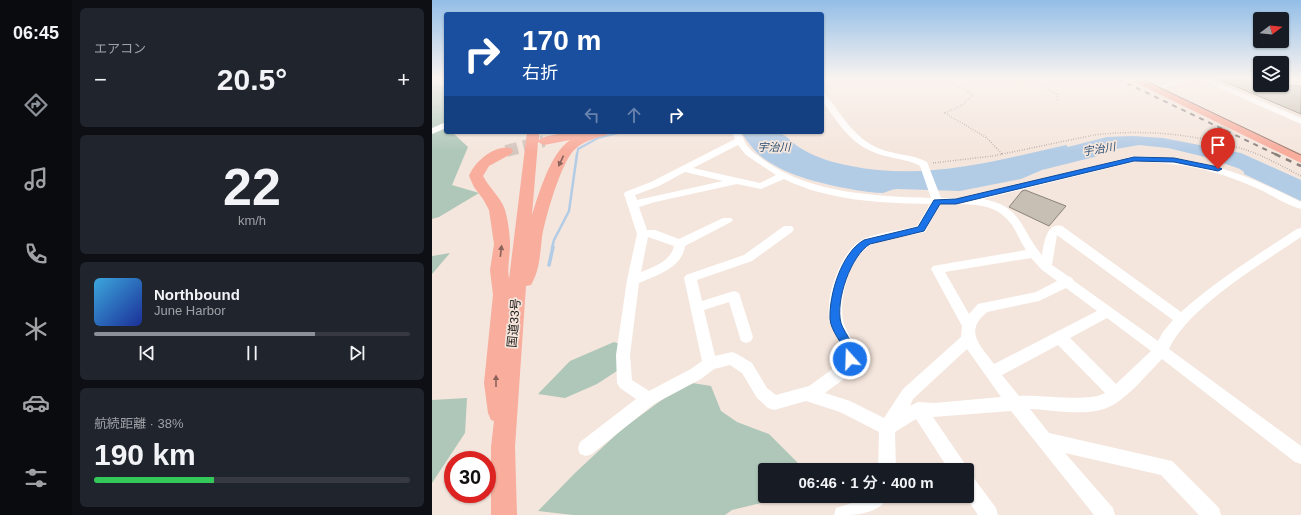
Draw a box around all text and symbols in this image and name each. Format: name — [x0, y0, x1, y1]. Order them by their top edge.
north arrow — [1253, 12, 1289, 48]
map controls — [1253, 12, 1289, 92]
text: 06:45 — [13, 23, 59, 43]
text: 170 m — [522, 25, 601, 56]
icon: right — [456, 28, 508, 80]
text: エアコン — [94, 41, 146, 56]
button: layers — [1253, 56, 1289, 92]
text: 20.5° — [217, 63, 287, 96]
text: 右折 — [522, 63, 558, 83]
text: − — [94, 67, 107, 92]
text: + — [397, 67, 410, 92]
icon: directions — [22, 91, 50, 119]
icon: left — [581, 104, 603, 126]
icon: ahead — [623, 104, 645, 126]
icon: right — [665, 104, 687, 126]
pin — [1201, 128, 1235, 169]
icon: arrive — [1207, 134, 1229, 156]
water label: 宇治川 — [1082, 140, 1117, 158]
water label: 宇治川 — [758, 141, 791, 153]
one-way arrow — [558, 155, 564, 167]
text: 22 — [223, 158, 281, 216]
icon: music — [22, 165, 50, 193]
text: km/h — [238, 213, 266, 228]
icon: phone — [22, 240, 50, 268]
one-way arrow — [498, 245, 504, 257]
text: Northbound — [154, 286, 240, 303]
street label: 国道33号 — [505, 298, 523, 348]
text: June Harbor — [154, 303, 226, 318]
icon: climate — [22, 315, 50, 343]
position arrow — [829, 338, 871, 380]
icon: previous — [136, 342, 158, 364]
icon: pause — [241, 342, 263, 364]
icon: next — [346, 342, 368, 364]
one-way arrow — [493, 374, 499, 387]
icon: car — [22, 389, 50, 417]
text: 航続距離 · 38% — [94, 416, 184, 431]
text: 190 km — [94, 438, 196, 471]
speed limit sign: 30 — [444, 451, 496, 503]
icon: filters — [22, 464, 50, 492]
text: 06:46 · 1 分 · 400 m — [798, 474, 934, 491]

